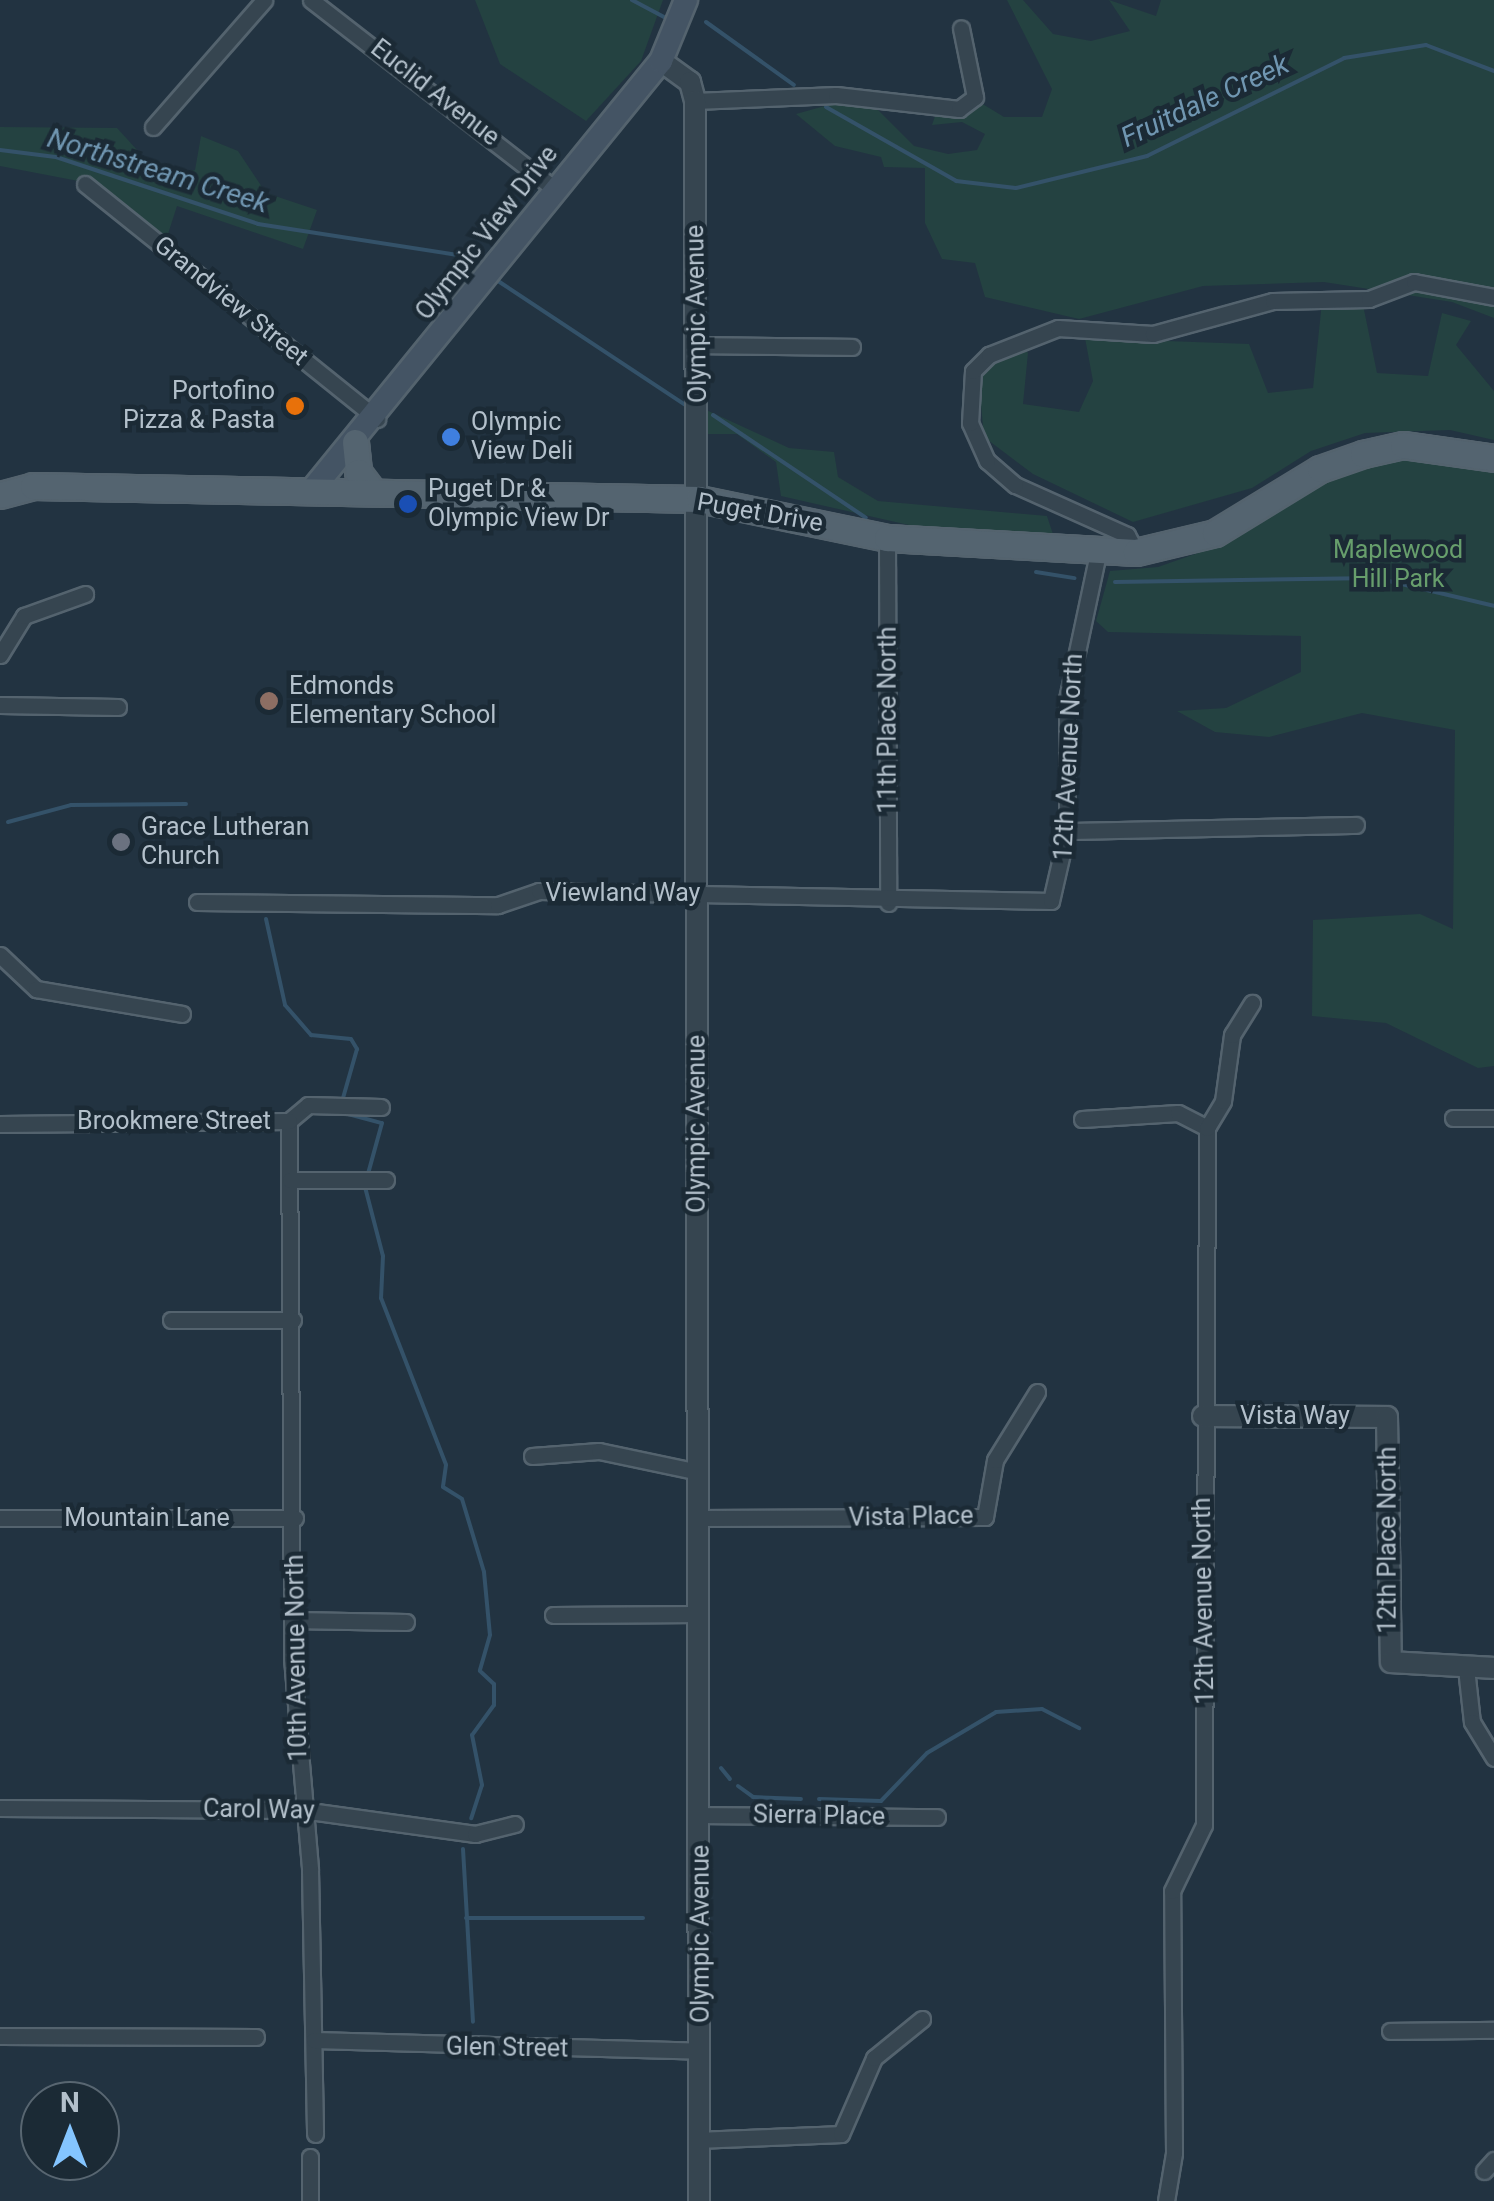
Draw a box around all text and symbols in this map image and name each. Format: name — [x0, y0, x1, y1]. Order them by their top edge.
street label: Euclid Avenue — [365, 33, 505, 153]
water label: Fruitdale Creek — [1116, 47, 1294, 155]
water label: Northstream Creek — [43, 121, 273, 221]
street label: Olympic View Drive — [410, 140, 564, 326]
street label: Olympic Avenue — [680, 225, 714, 403]
street label: Grandview Street — [148, 230, 314, 372]
place label: Portofino Pizza & Pasta — [123, 377, 275, 436]
marker: Portofino Pizza & Pasta — [284, 395, 306, 417]
place label: Olympic View Deli — [471, 408, 573, 467]
marker: Olympic View Deli — [440, 426, 462, 448]
place label: Puget Dr & Olympic View Dr — [428, 475, 610, 534]
street label: Puget Drive — [695, 487, 825, 539]
marker: Puget Dr & Olympic View Dr — [397, 493, 419, 515]
park label: Maplewood Hill Park — [1333, 536, 1463, 595]
street label: 11th Place North — [873, 626, 903, 814]
street label: 12th Avenue North — [1049, 653, 1089, 861]
place label: Edmonds Elementary School — [289, 672, 496, 731]
marker: Edmonds Elementary School — [258, 690, 280, 712]
place label: Grace Lutheran Church — [141, 813, 309, 872]
marker: Grace Lutheran Church — [110, 831, 132, 853]
street label: Viewland Way — [546, 878, 700, 908]
street label: Olympic Avenue — [682, 1035, 712, 1213]
street label: Brookmere Street — [77, 1106, 271, 1136]
street label: Vista Way — [1240, 1401, 1350, 1431]
street label: 12th Place North — [1373, 1446, 1403, 1634]
street label: 12th Avenue North — [1187, 1497, 1221, 1705]
street label: Vista Place — [848, 1501, 974, 1533]
street label: Mountain Lane — [64, 1503, 230, 1533]
street label: 10th Avenue North — [280, 1554, 314, 1762]
street label: Carol Way — [203, 1794, 315, 1826]
street label: Sierra Place — [753, 1800, 885, 1832]
street label: Olympic Avenue — [686, 1845, 716, 2023]
street label: Glen Street — [446, 2032, 568, 2064]
north arrow — [20, 2081, 120, 2181]
text: N — [60, 2086, 80, 2119]

